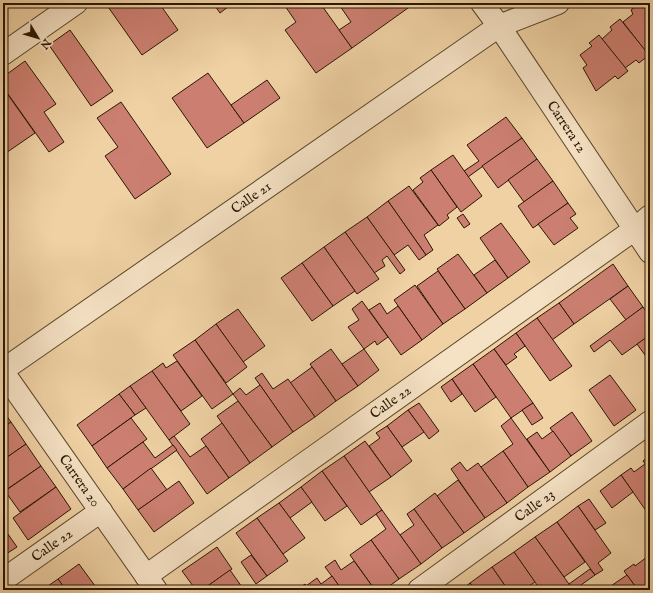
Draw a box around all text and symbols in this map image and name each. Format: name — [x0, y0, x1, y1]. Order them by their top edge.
north arrow — [18, 18, 58, 58]
text: N — [36, 35, 54, 52]
street label: Carrera 12 — [543, 97, 591, 157]
street label: Calle 21 — [228, 178, 275, 218]
street label: Calle 22 — [367, 381, 415, 423]
street label: Carrera 20 — [55, 451, 104, 511]
street label: Calle 23 — [511, 485, 558, 526]
street label: Calle 22 — [28, 525, 77, 566]

